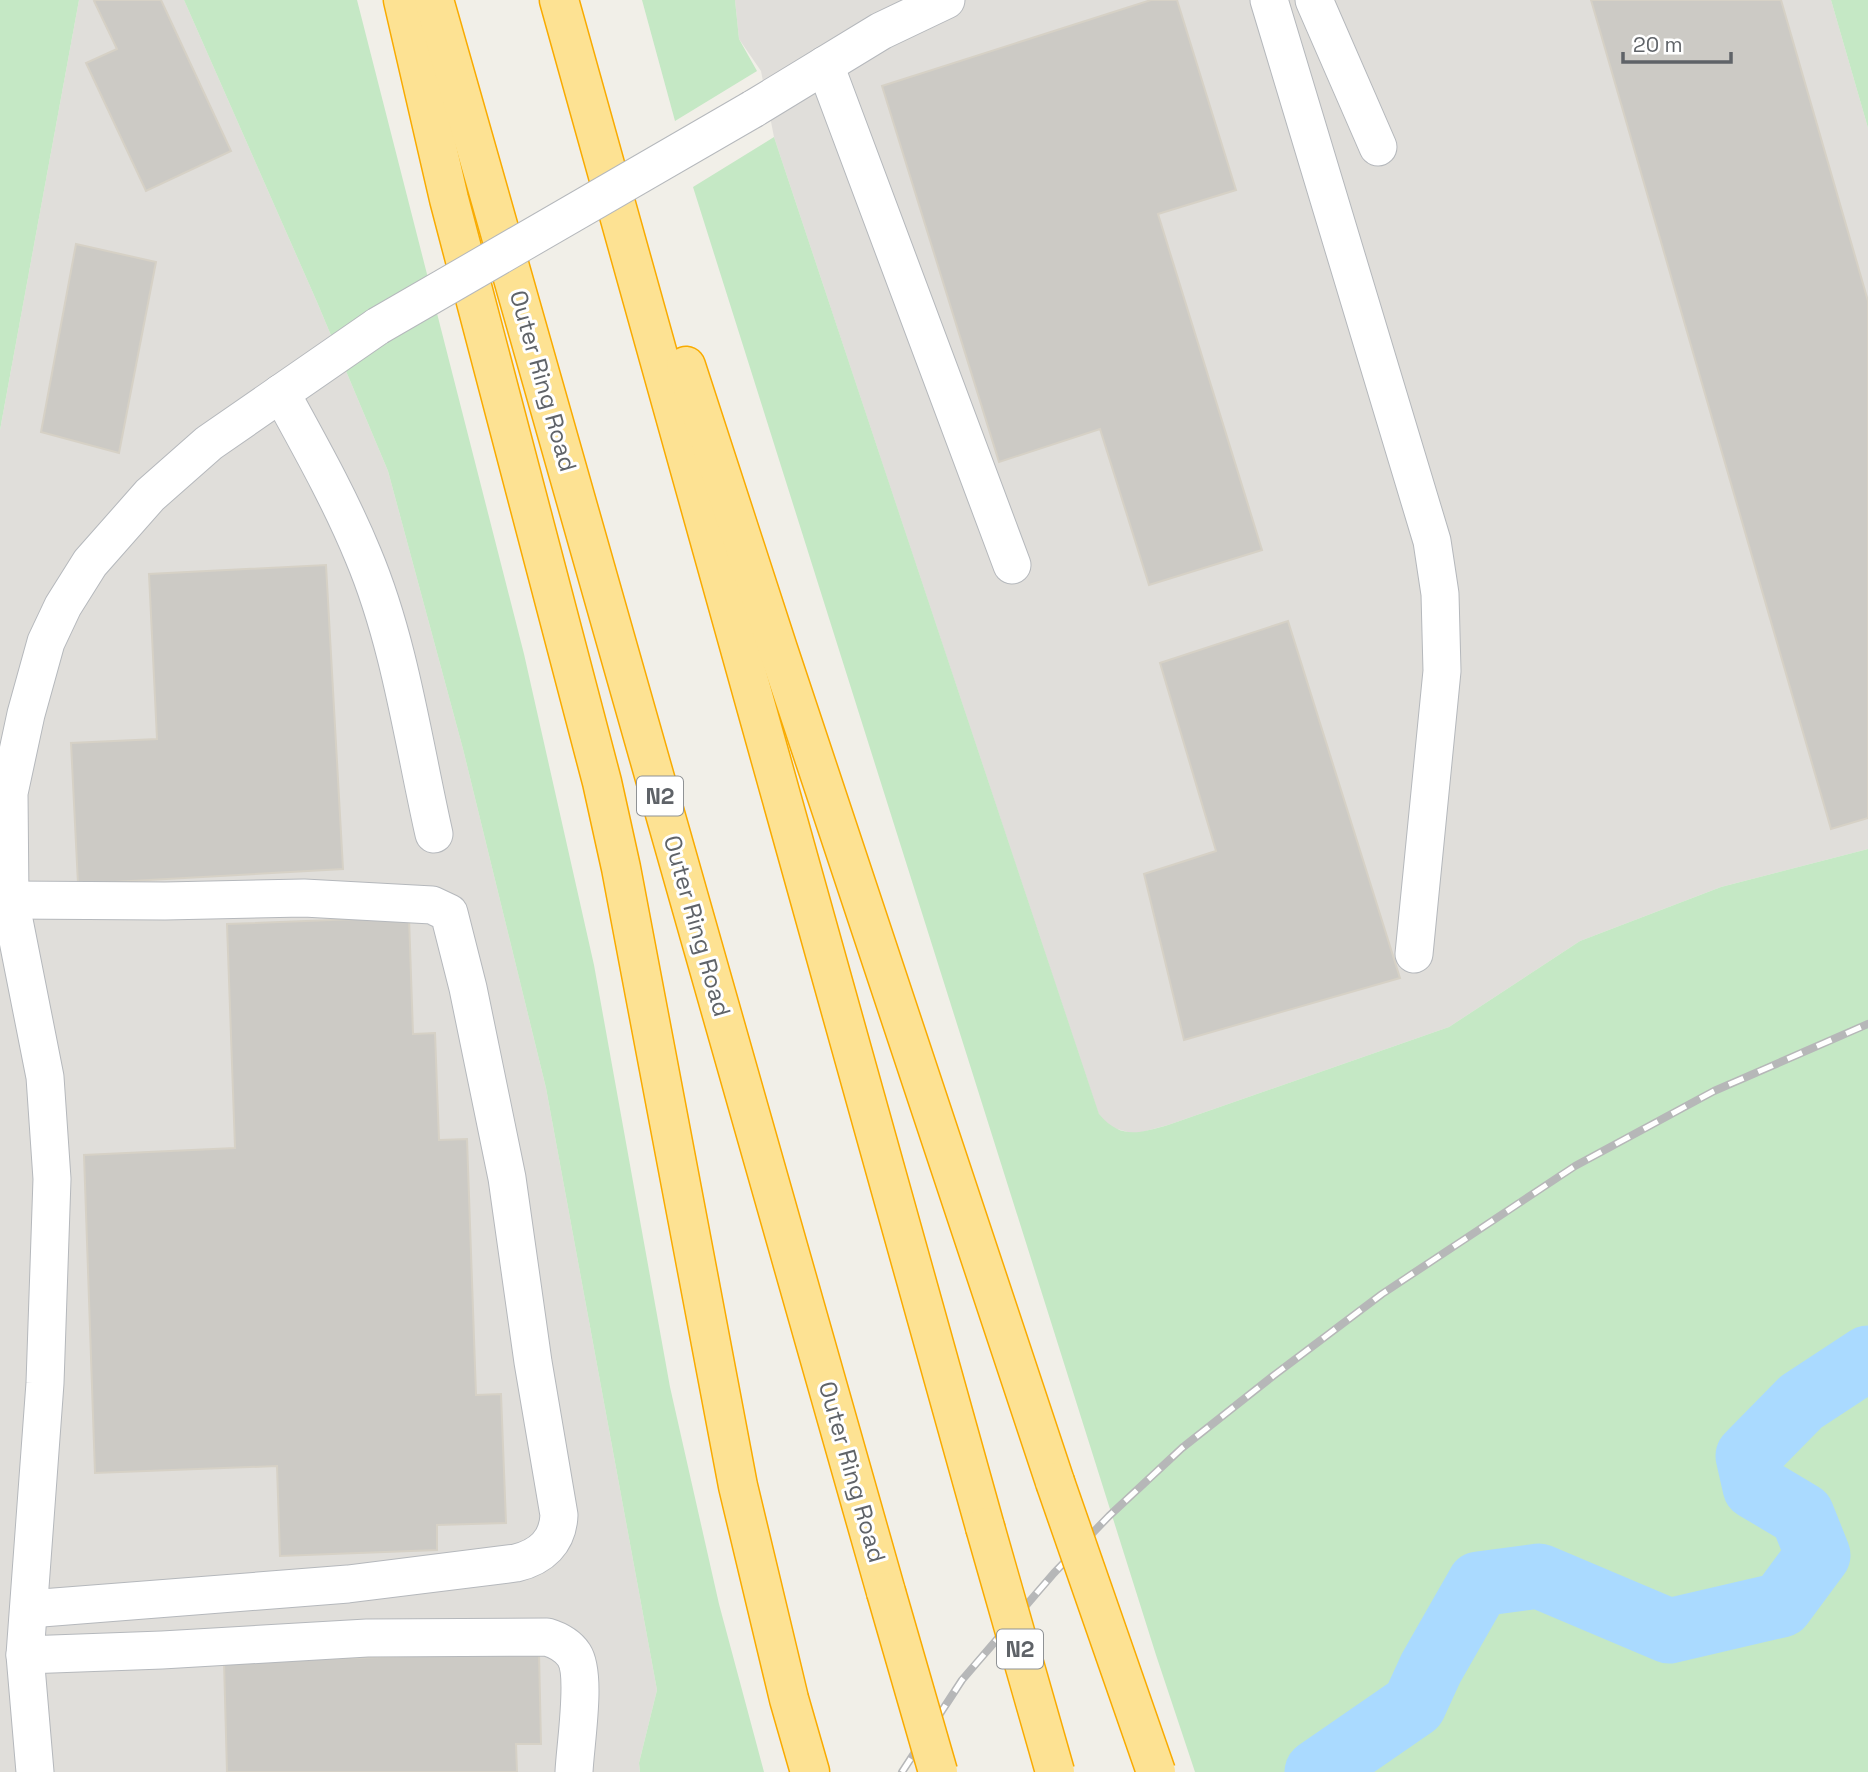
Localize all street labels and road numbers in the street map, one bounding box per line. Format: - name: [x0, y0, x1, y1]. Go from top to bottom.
- street label: Outer Ring Road: [503, 287, 584, 475]
- road number: N2: [637, 776, 683, 816]
- street label: Outer Ring Road: [657, 832, 738, 1020]
- street label: Outer Ring Road: [812, 1378, 893, 1566]
- road number: N2: [997, 1630, 1043, 1668]

